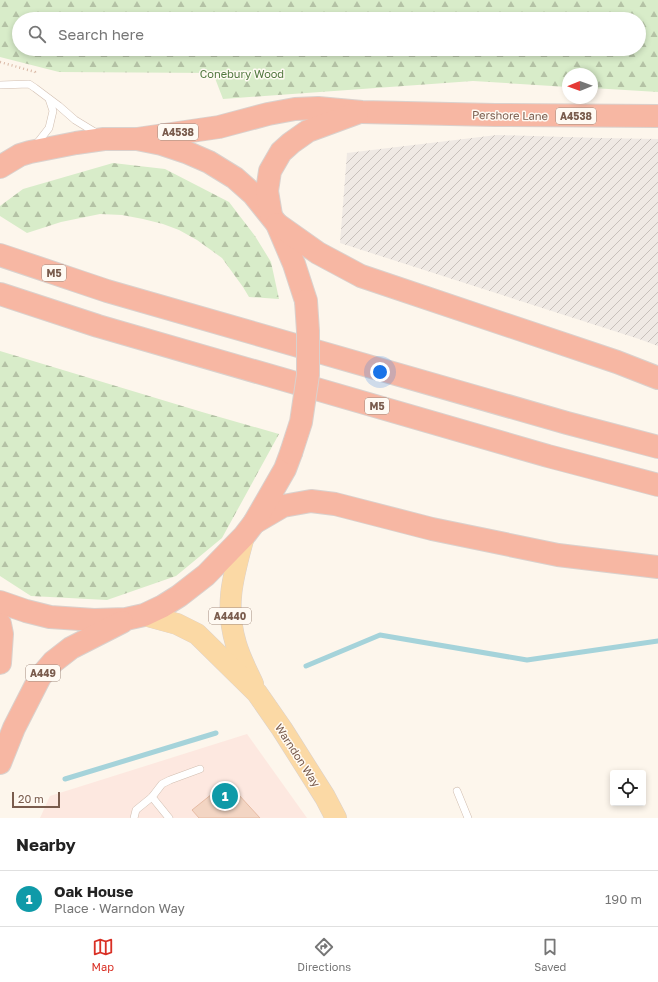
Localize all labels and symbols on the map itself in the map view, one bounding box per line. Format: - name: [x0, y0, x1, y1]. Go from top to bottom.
- park label: Conebury Wood: [200, 67, 284, 80]
- north arrow: [562, 68, 598, 104]
- street label: Pershore Lane: [472, 108, 548, 122]
- road number: A4538: [556, 108, 596, 124]
- road number: A4538: [158, 124, 198, 140]
- road number: M5: [42, 265, 66, 281]
- your location: [370, 362, 390, 382]
- road number: M5: [365, 398, 389, 414]
- road number: A4440: [209, 608, 251, 624]
- road number: A449: [26, 665, 60, 681]
- street label: Warndon Way: [273, 721, 323, 789]
- pin: 1: [212, 781, 238, 811]
- scale bar: [12, 790, 60, 809]

